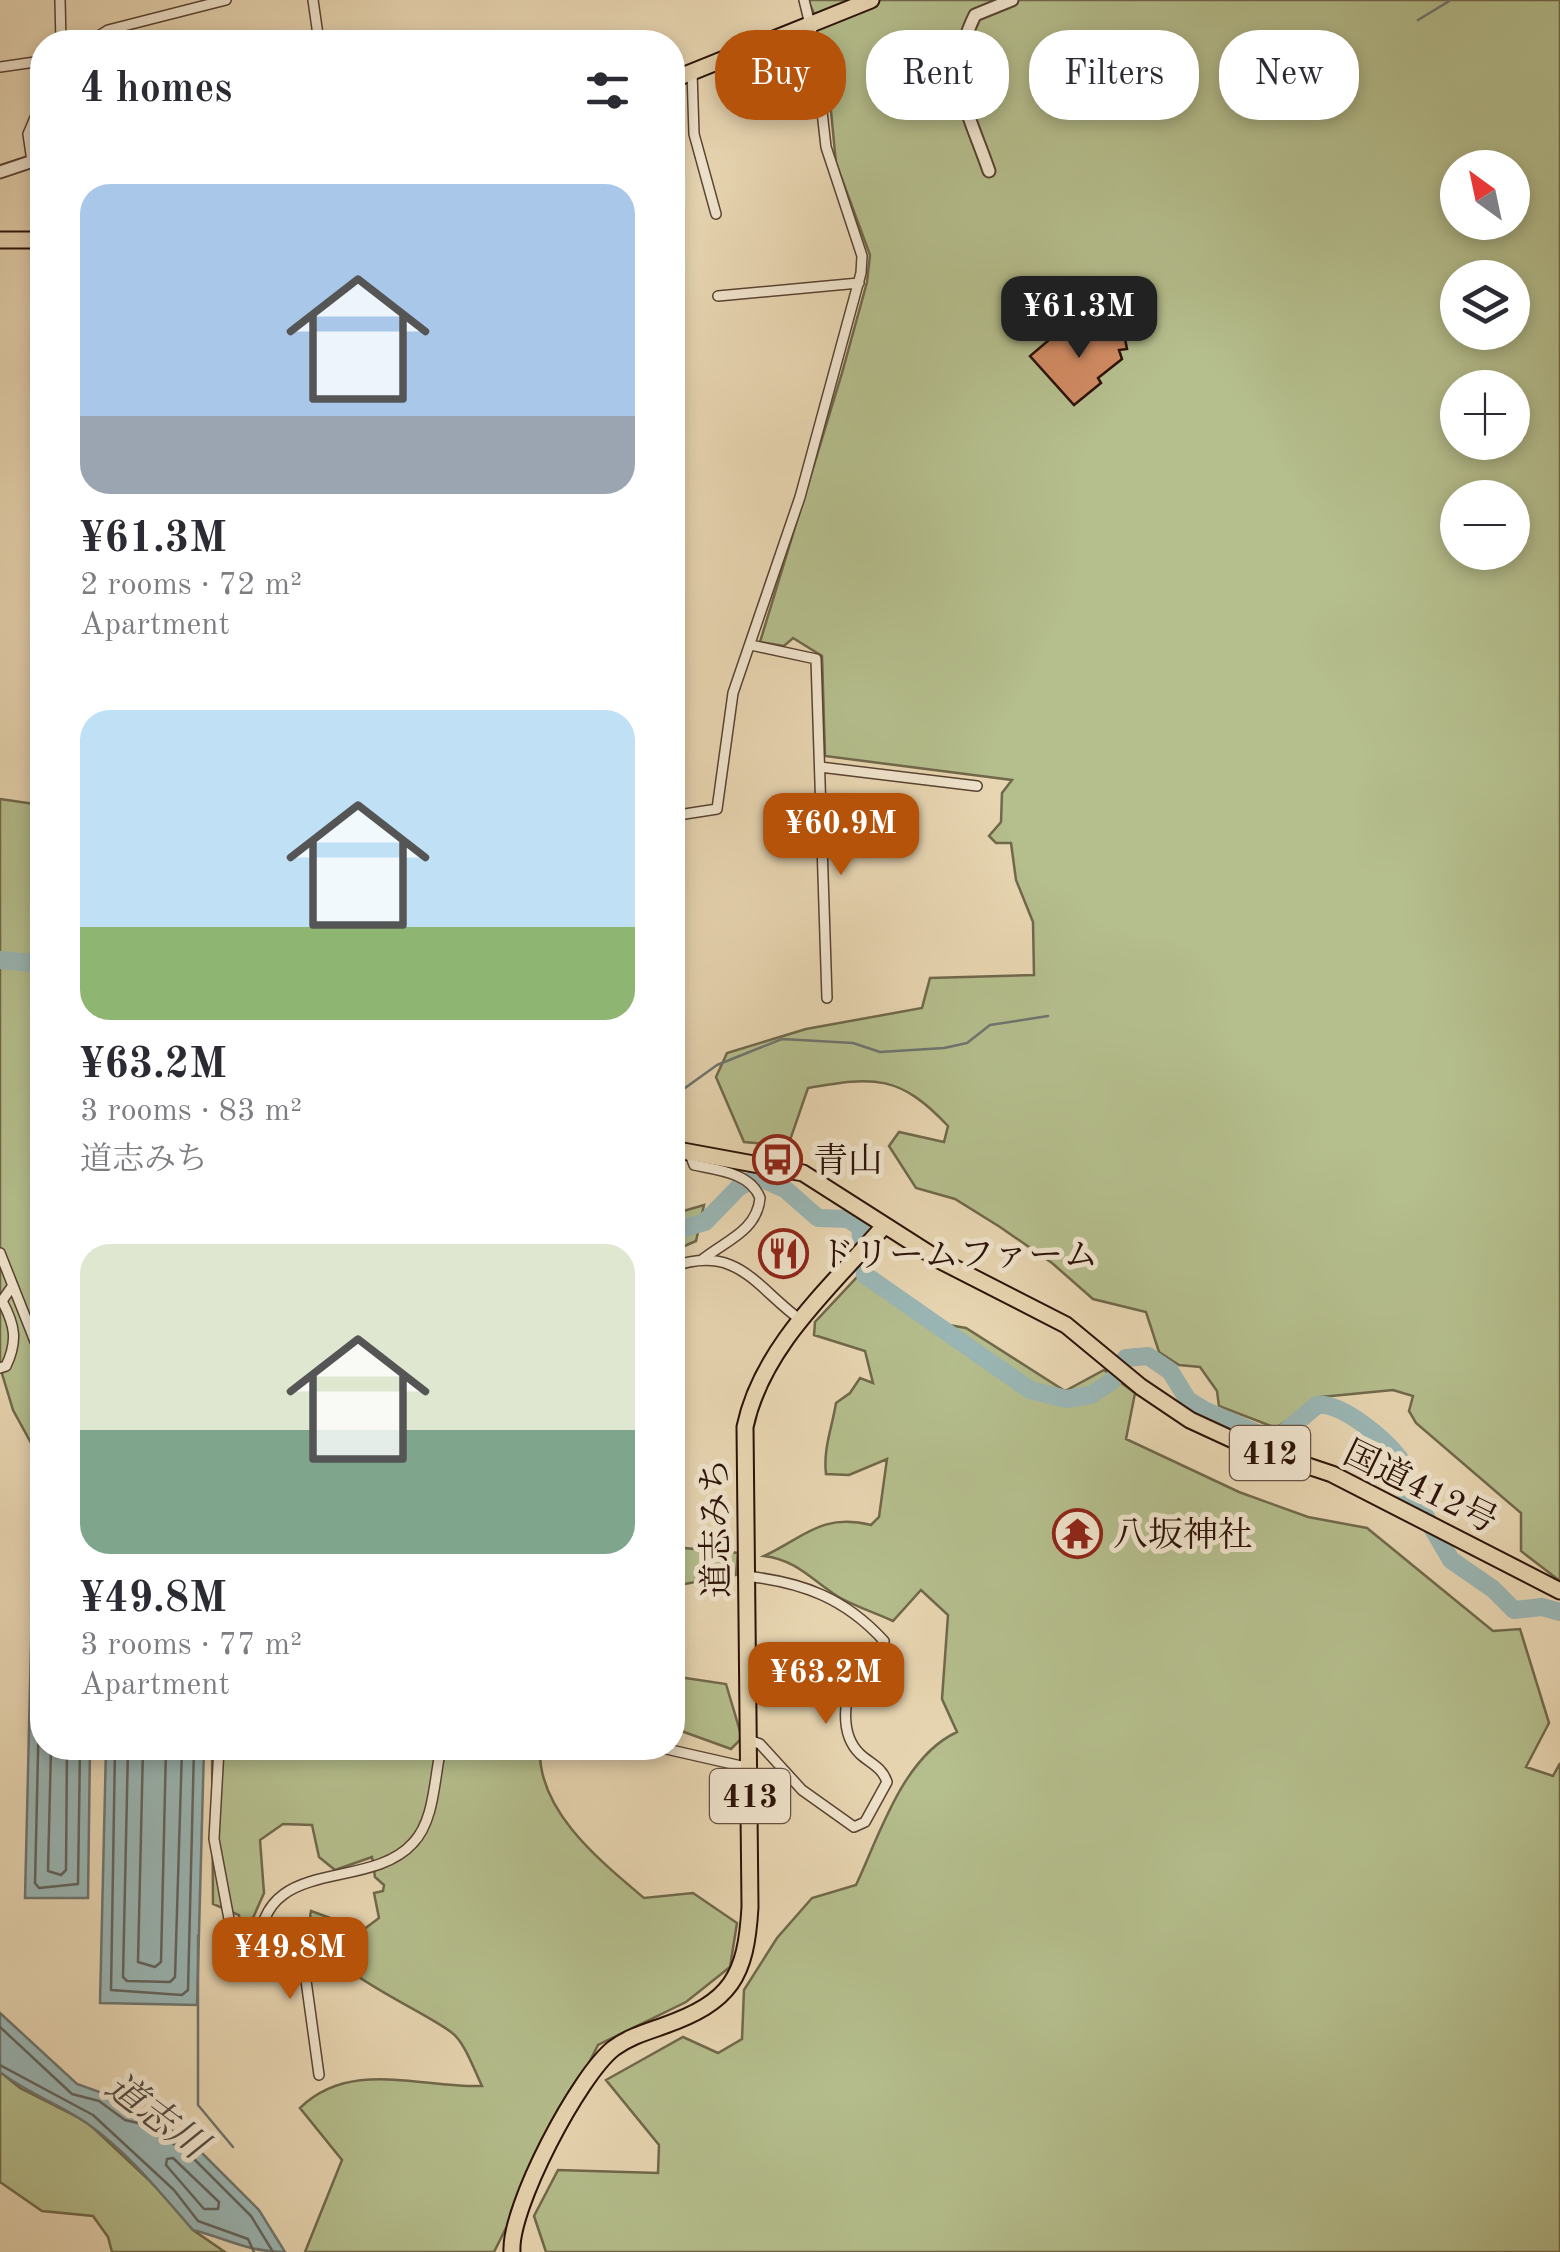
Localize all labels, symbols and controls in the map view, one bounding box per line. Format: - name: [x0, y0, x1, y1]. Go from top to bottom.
- chip: Buy: [715, 30, 846, 120]
- chip: Rent: [866, 30, 1009, 120]
- chip: Filters: [1029, 30, 1199, 120]
- chip: New: [1219, 30, 1359, 120]
- icon: filters: [580, 63, 635, 118]
- text: 4 homes: [80, 69, 232, 111]
- north arrow: [1440, 150, 1530, 240]
- map controls: [1440, 150, 1530, 570]
- icon: home: [268, 249, 448, 429]
- button: layers: [1440, 260, 1530, 350]
- pin: ¥61.3M: [998, 276, 1160, 361]
- text: ¥61.3M: [1023, 292, 1135, 324]
- button: +: [1440, 370, 1530, 460]
- button: −: [1440, 480, 1530, 570]
- text: ¥61.3M: [80, 519, 227, 561]
- text: 2 rooms · 72 m²: [80, 570, 302, 602]
- text: Apartment: [80, 610, 230, 642]
- icon: home: [268, 775, 448, 955]
- pin: ¥60.9M: [760, 793, 922, 878]
- text: ¥60.9M: [785, 809, 897, 841]
- text: ¥63.2M: [80, 1045, 227, 1087]
- text: 3 rooms · 83 m²: [80, 1096, 302, 1128]
- bus stop icon: 青山: [752, 1134, 804, 1186]
- place label: 青山: [813, 1142, 883, 1180]
- text: 道志みち: [80, 1145, 208, 1177]
- restaurant icon: ドリームファーム: [758, 1228, 810, 1280]
- place label: ドリームファーム: [819, 1239, 1098, 1274]
- icon: home: [268, 1309, 448, 1489]
- road number: 412: [1230, 1426, 1310, 1480]
- street label: 国道412号: [1338, 1433, 1503, 1540]
- street label: 道志みち: [696, 1458, 736, 1598]
- temple icon: 八坂神社: [1052, 1508, 1104, 1560]
- place label: 八坂神社: [1113, 1516, 1253, 1554]
- text: ¥49.8M: [80, 1579, 227, 1621]
- text: 3 rooms · 77 m²: [80, 1630, 302, 1662]
- pin: ¥63.2M: [745, 1642, 907, 1727]
- text: ¥63.2M: [770, 1658, 882, 1690]
- text: Apartment: [80, 1670, 230, 1702]
- road number: 413: [710, 1769, 790, 1823]
- pin: ¥49.8M: [209, 1917, 371, 2002]
- text: ¥49.8M: [234, 1933, 346, 1965]
- water label: 道志川: [98, 2066, 217, 2169]

